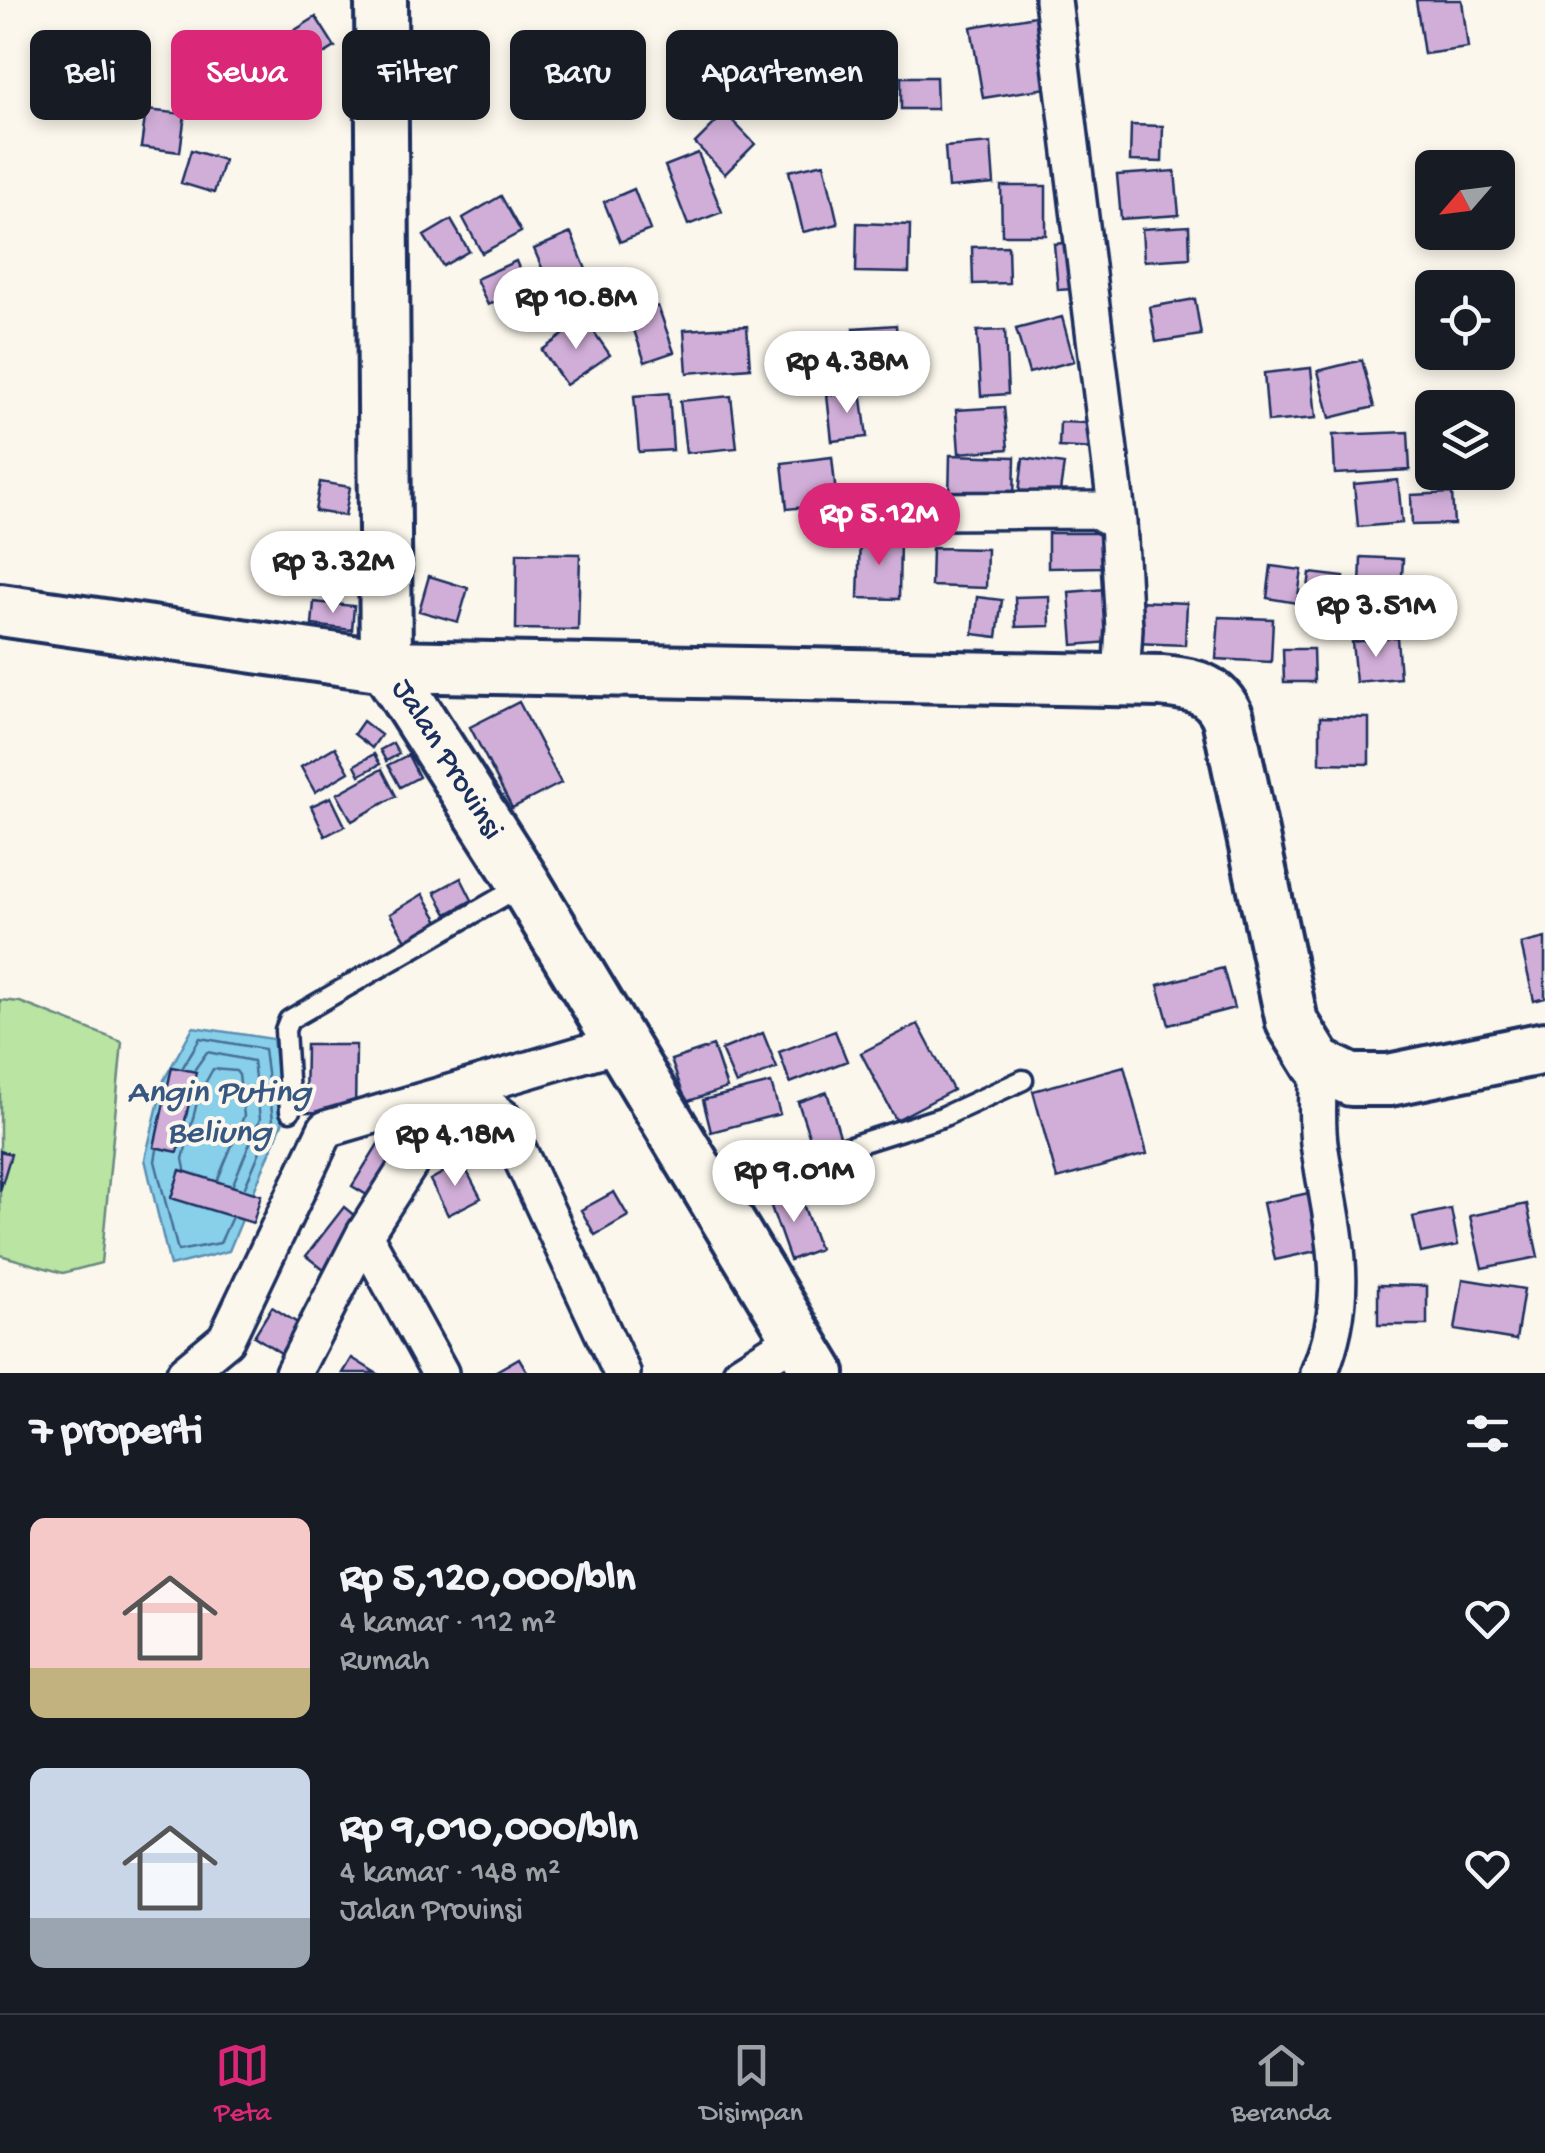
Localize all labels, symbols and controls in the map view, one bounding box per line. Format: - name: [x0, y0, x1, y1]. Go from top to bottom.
- chip: Beli: [30, 30, 151, 120]
- chip: Sewa: [171, 30, 322, 120]
- chip: Filter: [342, 30, 490, 120]
- chip: Baru: [510, 30, 646, 120]
- chip: Apartemen: [666, 30, 898, 120]
- north arrow: [1415, 150, 1515, 250]
- map controls: [1415, 150, 1515, 490]
- pin: Rp 10.8M: [473, 267, 679, 352]
- button: locate: [1415, 270, 1515, 370]
- text: Rp 10.8M: [516, 280, 636, 318]
- pin: Rp 4.38M: [744, 331, 950, 416]
- text: Rp 4.38M: [786, 344, 908, 382]
- button: layers: [1415, 390, 1515, 490]
- pin: Rp 5.12M: [776, 483, 982, 568]
- text: Rp 5.12M: [820, 496, 938, 534]
- pin: Rp 3.32M: [230, 531, 436, 616]
- text: Rp 3.32M: [272, 544, 394, 582]
- pin: Rp 3.51M: [1273, 575, 1479, 660]
- text: Rp 3.51M: [1317, 588, 1435, 626]
- street label: Jalan Provinsi: [381, 672, 511, 848]
- water label: Angin Puting Beliung: [127, 1074, 313, 1155]
- pin: Rp 4.18M: [352, 1104, 558, 1189]
- text: Rp 4.18M: [396, 1117, 514, 1155]
- pin: Rp 9.01M: [691, 1140, 897, 1225]
- text: Rp 9.01M: [734, 1153, 854, 1191]
- icon: filters: [1460, 1406, 1515, 1461]
- text: 7 properti: [30, 1409, 203, 1458]
- text: Rp 5,120,000/bln: [340, 1556, 636, 1605]
- icon: home: [110, 1558, 230, 1678]
- icon: heart: [1460, 1591, 1515, 1646]
- text: 4 kamar · 112 m²: [340, 1605, 556, 1643]
- text: Rumah: [340, 1643, 429, 1681]
- text: Rp 9,010,000/bln: [340, 1806, 638, 1855]
- icon: home: [110, 1808, 230, 1928]
- icon: heart: [1460, 1841, 1515, 1896]
- text: 4 kamar · 148 m²: [340, 1855, 560, 1893]
- text: Jalan Provinsi: [340, 1893, 523, 1931]
- tab: Peta: [214, 2038, 271, 2131]
- tab: Disimpan: [700, 2038, 803, 2131]
- tab: Beranda: [1231, 2038, 1331, 2131]

